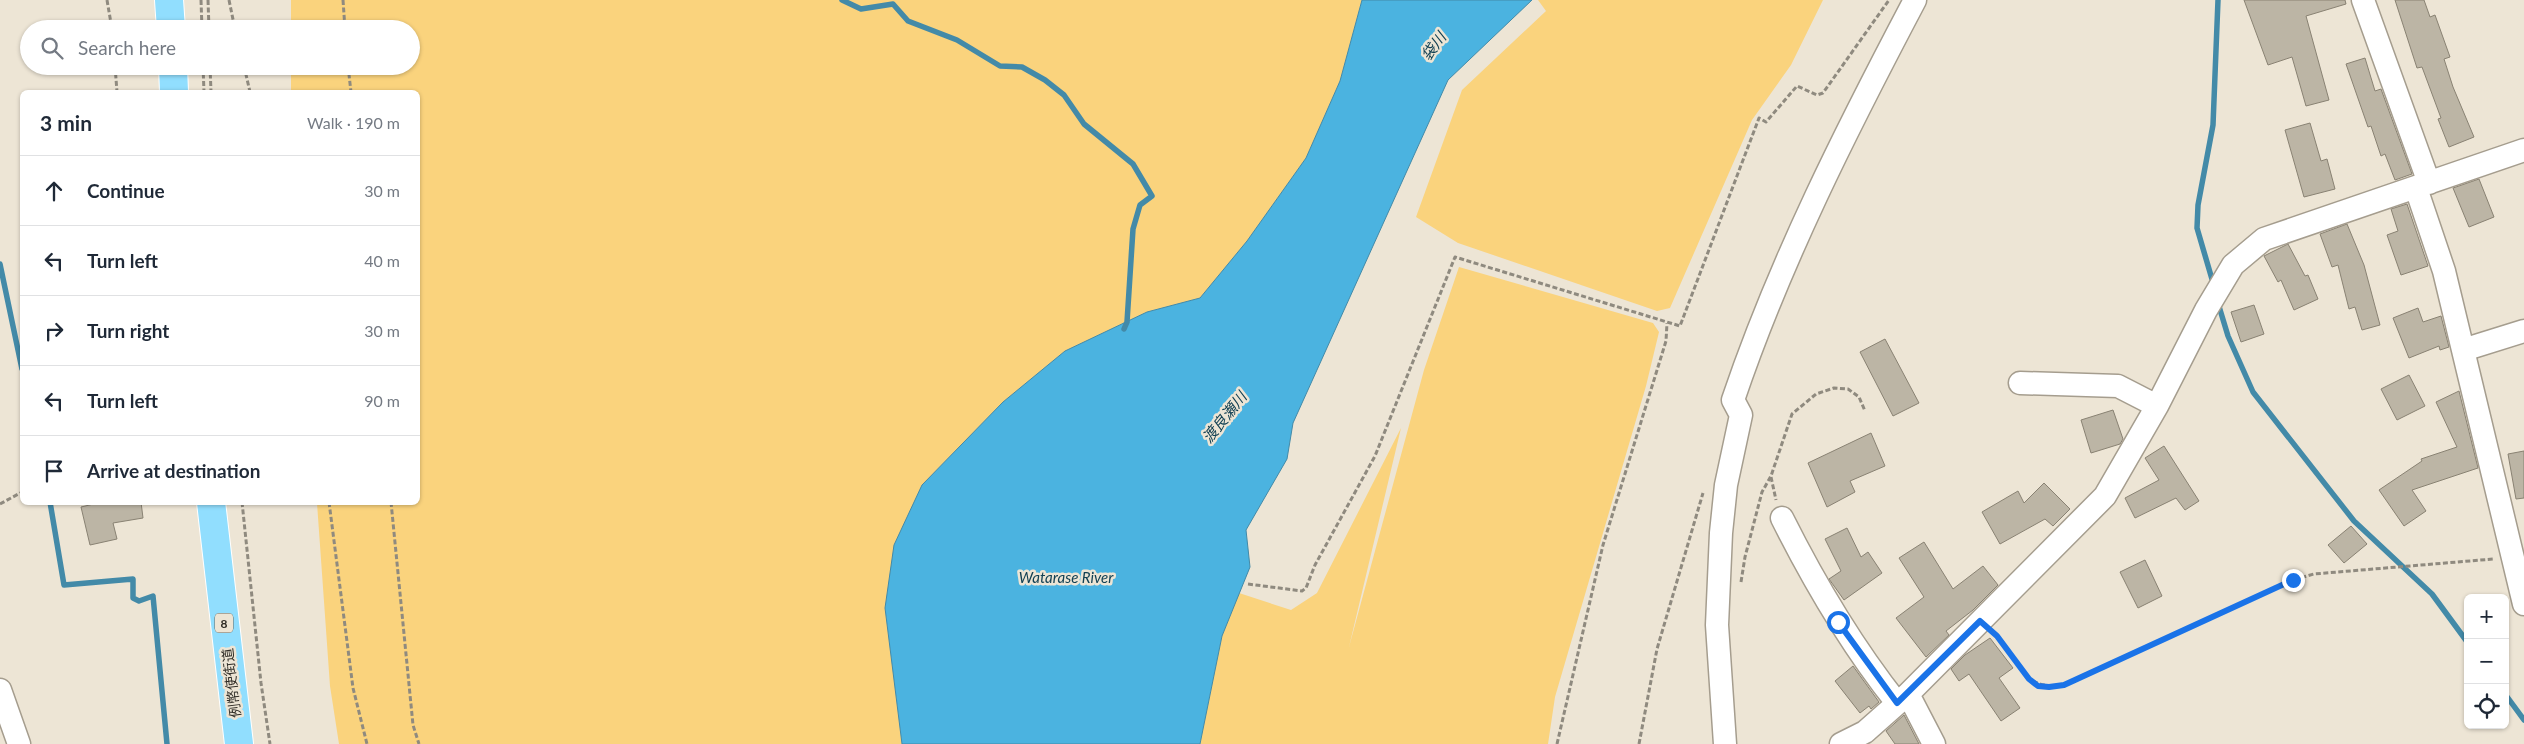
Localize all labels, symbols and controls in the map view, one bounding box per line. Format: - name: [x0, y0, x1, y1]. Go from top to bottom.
- search box: [20, 20, 420, 75]
- water label: 袋川: [1417, 27, 1450, 63]
- icon: search: [38, 34, 66, 62]
- text: Search here: [78, 36, 176, 59]
- text: 3 min: [40, 110, 92, 135]
- text: Walk · 190 m: [307, 113, 400, 132]
- icon: ahead: [40, 177, 68, 205]
- text: Continue: [87, 179, 165, 202]
- text: 30 m: [364, 181, 400, 200]
- icon: left: [40, 247, 68, 275]
- text: Turn left: [87, 249, 158, 272]
- text: 40 m: [364, 251, 400, 270]
- icon: right: [40, 317, 68, 345]
- text: Turn right: [87, 319, 169, 342]
- text: 30 m: [364, 321, 400, 340]
- water label: 渡良瀬川: [1198, 386, 1251, 446]
- icon: left: [40, 387, 68, 415]
- text: Turn left: [87, 389, 158, 412]
- text: 90 m: [364, 391, 400, 410]
- icon: arrive: [40, 457, 68, 485]
- text: Arrive at destination: [87, 459, 260, 482]
- water label: Watarase River: [1019, 568, 1114, 586]
- route end: [2282, 569, 2305, 592]
- map controls: [2464, 594, 2509, 729]
- button: +: [2464, 594, 2509, 639]
- route start: [1827, 611, 1850, 634]
- road number: 8: [215, 614, 233, 632]
- button: −: [2464, 639, 2509, 684]
- street label: 例幣使街道: [218, 647, 244, 719]
- button: locate: [2464, 684, 2509, 729]

